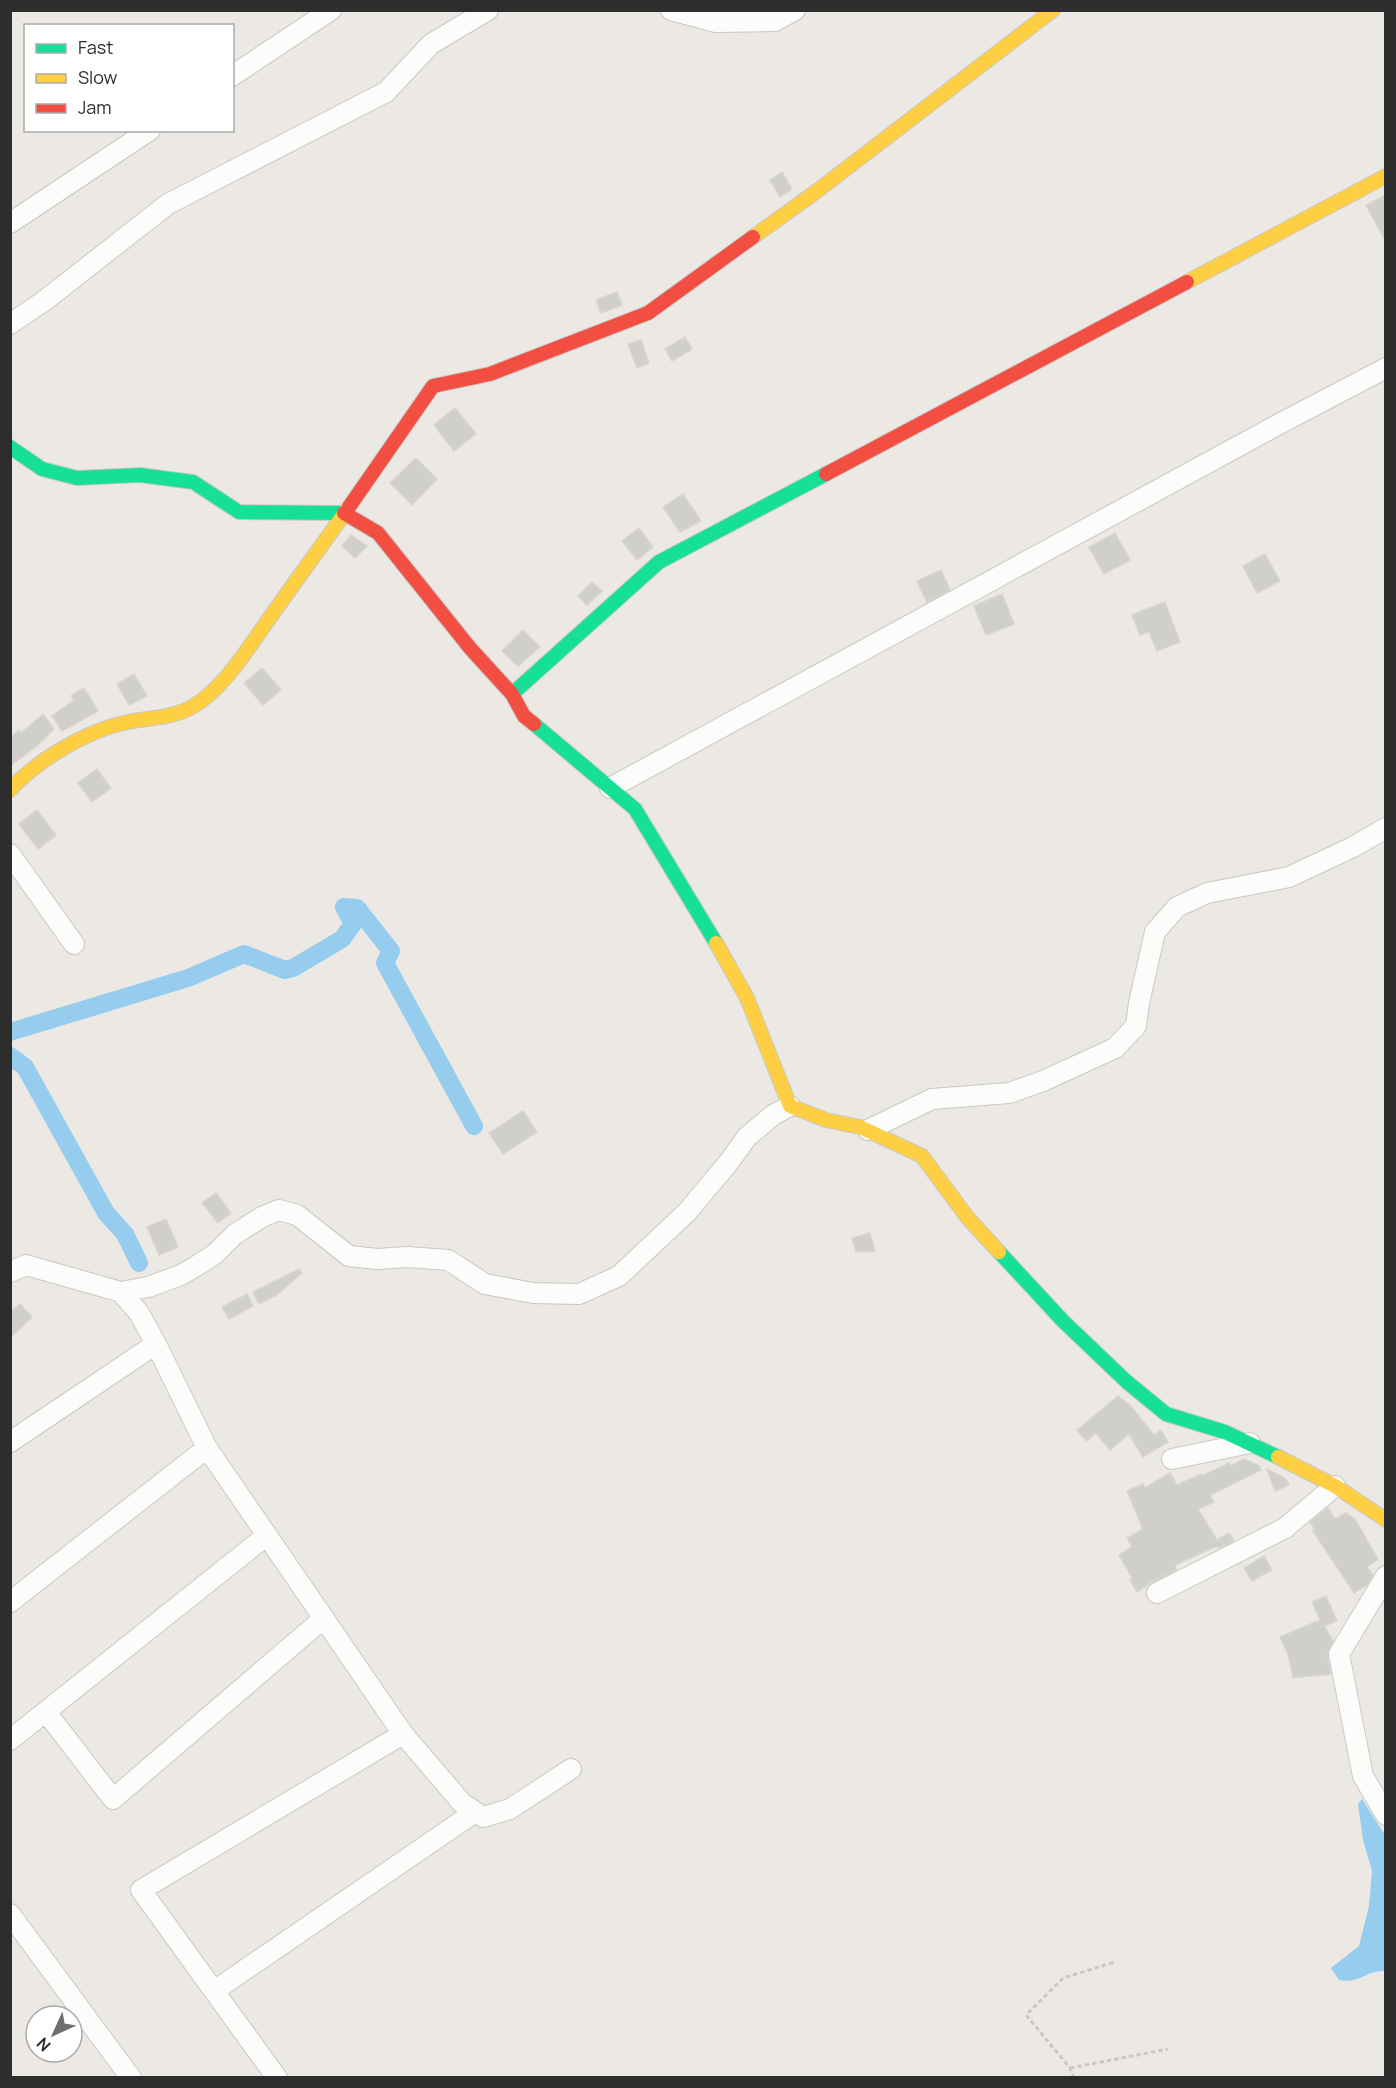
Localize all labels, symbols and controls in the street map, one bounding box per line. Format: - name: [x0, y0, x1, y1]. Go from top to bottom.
- legend: [24, 24, 234, 132]
- text: Fast: [78, 35, 113, 59]
- text: Slow: [78, 65, 118, 89]
- text: Jam: [78, 95, 112, 119]
- north arrow: [24, 2004, 84, 2064]
- text: N: [32, 2033, 55, 2056]

